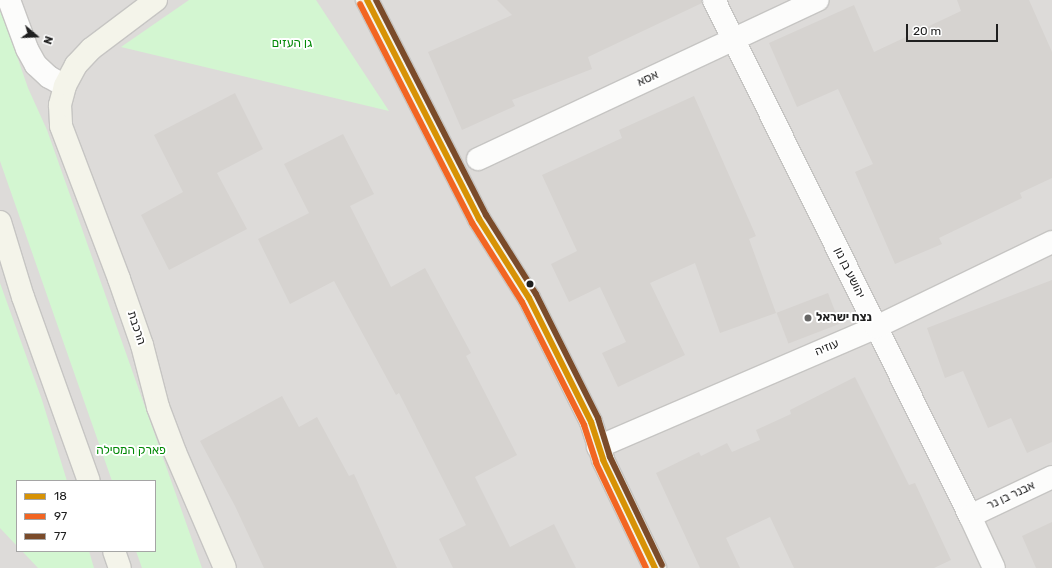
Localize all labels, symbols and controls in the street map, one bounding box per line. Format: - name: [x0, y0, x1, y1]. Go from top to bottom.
- north arrow: [16, 16, 56, 56]
- scale bar: [908, 16, 1000, 42]
- text: 20 m: [913, 24, 941, 38]
- text: N: [40, 34, 55, 46]
- park label: גן העזים: [272, 37, 312, 51]
- street label: אסא: [635, 68, 661, 90]
- street label: יהושע בן נון: [831, 245, 867, 301]
- unlabelled marker: [525, 279, 535, 289]
- street label: הרכבת: [124, 309, 148, 347]
- place label: נצח ישראל: [816, 311, 872, 325]
- marker: נצח ישראל: [803, 313, 813, 323]
- street label: עוזיה: [813, 337, 841, 359]
- park label: פארק המסילה: [96, 444, 166, 458]
- street label: אבנר בן נר: [985, 479, 1037, 513]
- legend: [16, 480, 156, 552]
- text: 18: [54, 489, 67, 503]
- text: 97: [54, 509, 67, 523]
- text: 77: [54, 529, 66, 543]

